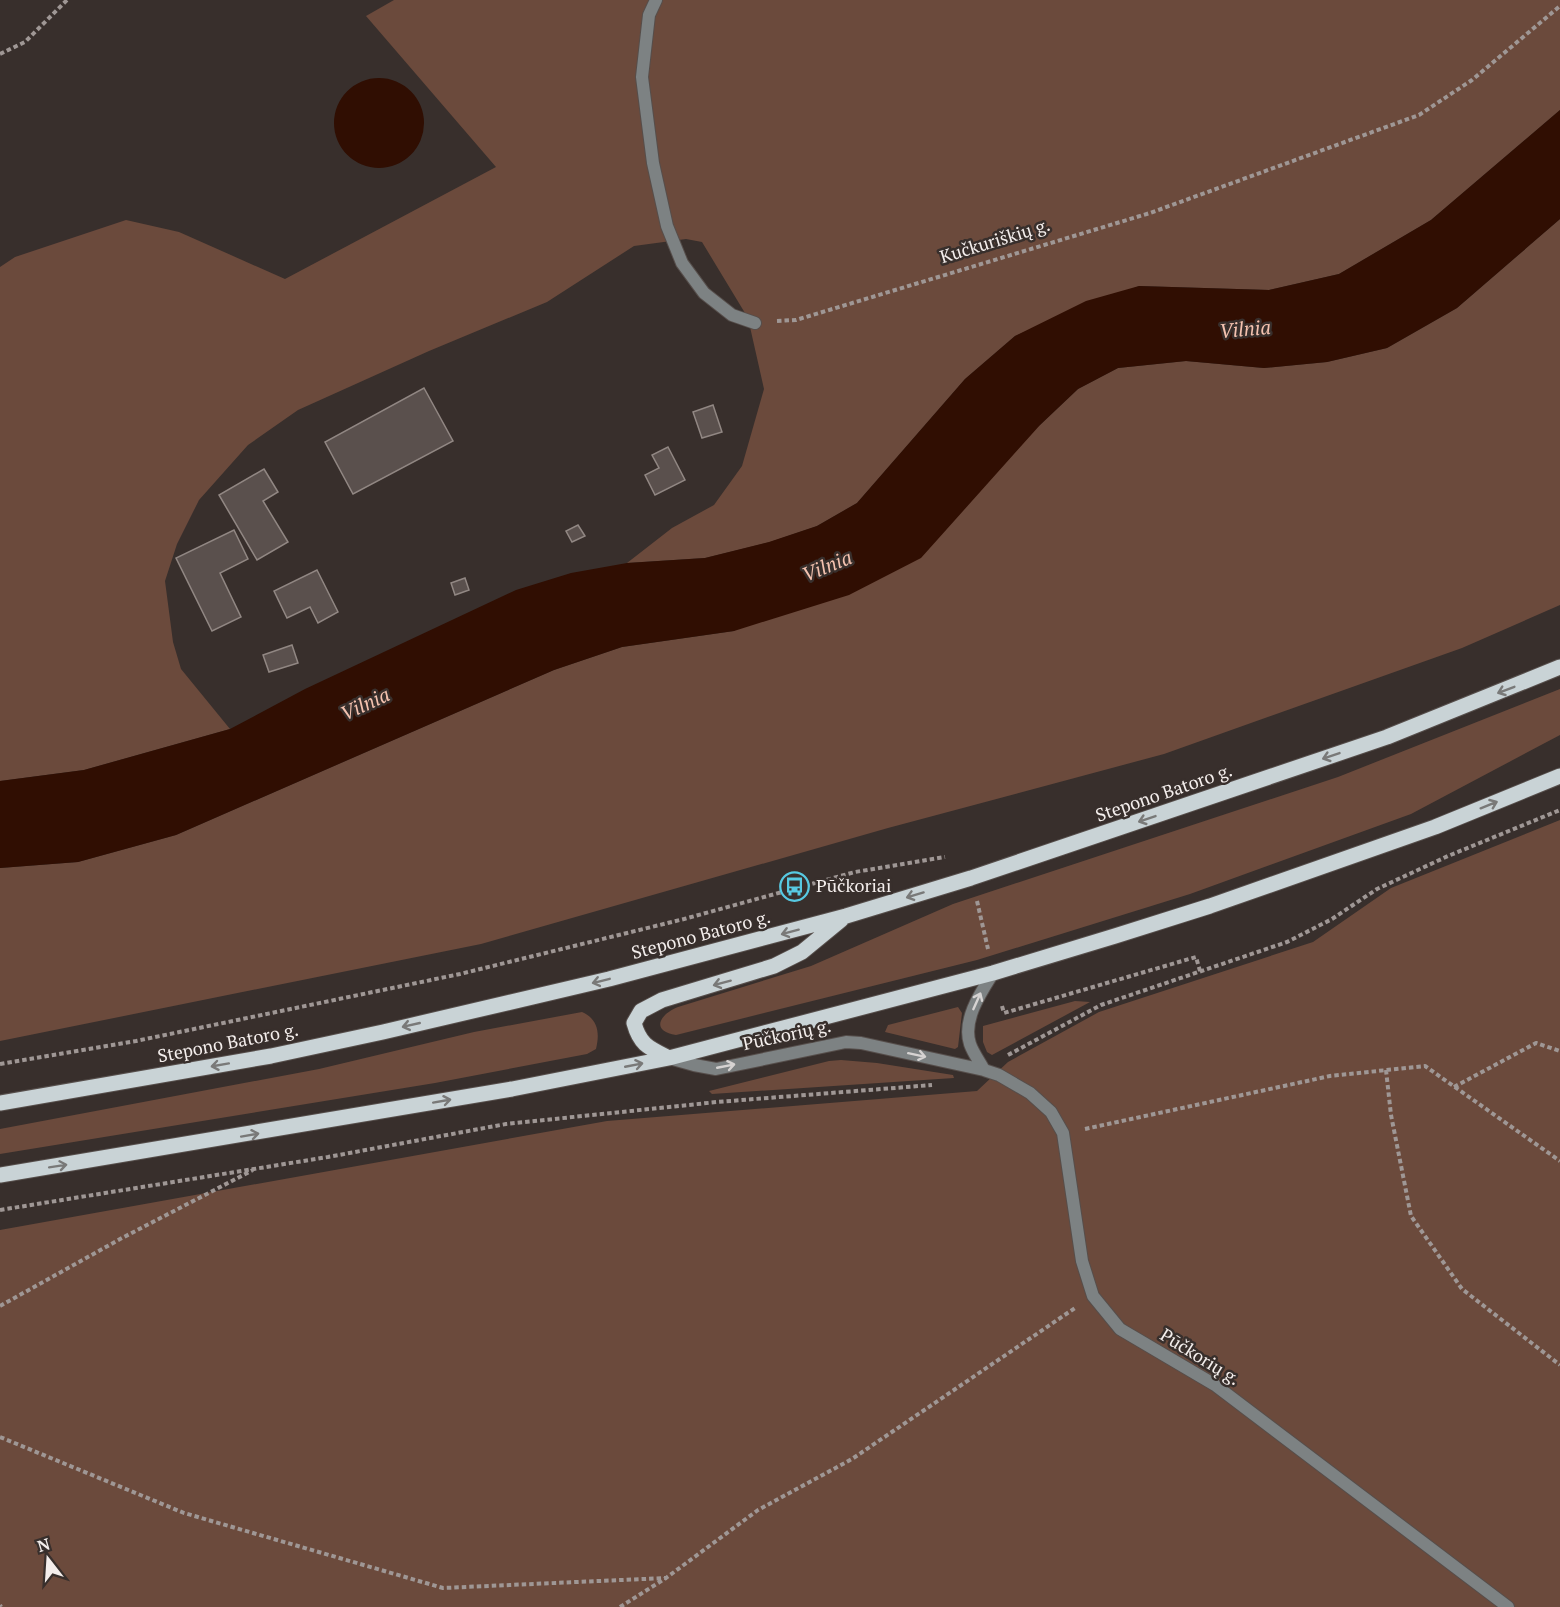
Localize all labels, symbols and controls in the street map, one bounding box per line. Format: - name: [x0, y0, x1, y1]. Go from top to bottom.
- street label: Kučkuriškių g.: [937, 212, 1053, 268]
- water label: Vilnia: [1218, 313, 1272, 344]
- water label: Vilnia: [798, 543, 856, 588]
- water label: Vilnia: [336, 680, 394, 727]
- one-way arrow: [1497, 685, 1516, 696]
- one-way arrow: [1323, 751, 1341, 762]
- street label: Stepono Batoro g.: [1092, 757, 1235, 827]
- one-way arrow: [1480, 799, 1498, 810]
- one-way arrow: [1138, 814, 1157, 825]
- bus stop icon: Pūčkoriai: [779, 870, 811, 902]
- place label: Pūčkoriai: [816, 873, 891, 897]
- one-way arrow: [906, 890, 925, 901]
- street label: Stepono Batoro g.: [629, 904, 773, 964]
- one-way arrow: [781, 927, 800, 938]
- one-way arrow: [592, 975, 611, 987]
- one-way arrow: [713, 978, 732, 989]
- one-way arrow: [972, 992, 983, 1010]
- street label: Pūčkorių g.: [740, 1013, 833, 1055]
- street label: Stepono Batoro g.: [155, 1017, 300, 1067]
- one-way arrow: [402, 1020, 421, 1032]
- one-way arrow: [906, 1050, 926, 1061]
- one-way arrow: [624, 1059, 643, 1070]
- one-way arrow: [211, 1060, 231, 1071]
- one-way arrow: [715, 1061, 735, 1072]
- one-way arrow: [432, 1096, 452, 1107]
- one-way arrow: [240, 1129, 260, 1140]
- one-way arrow: [47, 1160, 67, 1171]
- street label: Pūčkorių g.: [1156, 1322, 1245, 1390]
- north arrow: [18, 1529, 78, 1589]
- text: N: [35, 1532, 53, 1557]

